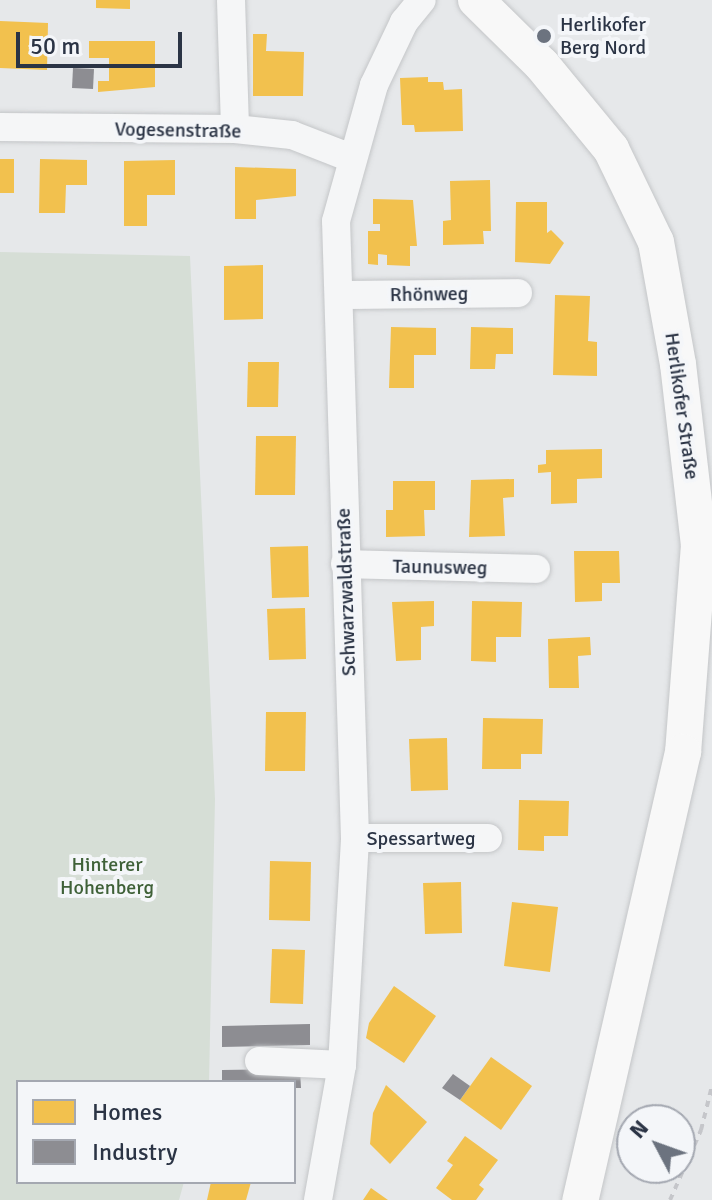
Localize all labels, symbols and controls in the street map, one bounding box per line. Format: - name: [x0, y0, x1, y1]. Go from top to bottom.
- place label: Herlikofer Berg Nord: [560, 12, 646, 59]
- scale bar: [20, 16, 186, 66]
- marker: Herlikofer Berg Nord: [535, 27, 553, 45]
- text: 50 m: [30, 31, 80, 61]
- street label: Vogesenstraße: [114, 117, 242, 143]
- street label: Rhönweg: [389, 281, 469, 307]
- street label: Herlikofer Straße: [660, 331, 704, 481]
- street label: Schwarzwaldstraße: [331, 507, 361, 677]
- street label: Taunusweg: [392, 554, 488, 580]
- street label: Spessartweg: [366, 826, 476, 850]
- park label: Hinterer Hohenberg: [60, 852, 154, 899]
- legend: [16, 1080, 296, 1184]
- text: Homes: [92, 1097, 162, 1127]
- north arrow: [616, 1104, 696, 1184]
- text: N: [624, 1115, 654, 1144]
- text: Industry: [92, 1137, 178, 1167]

